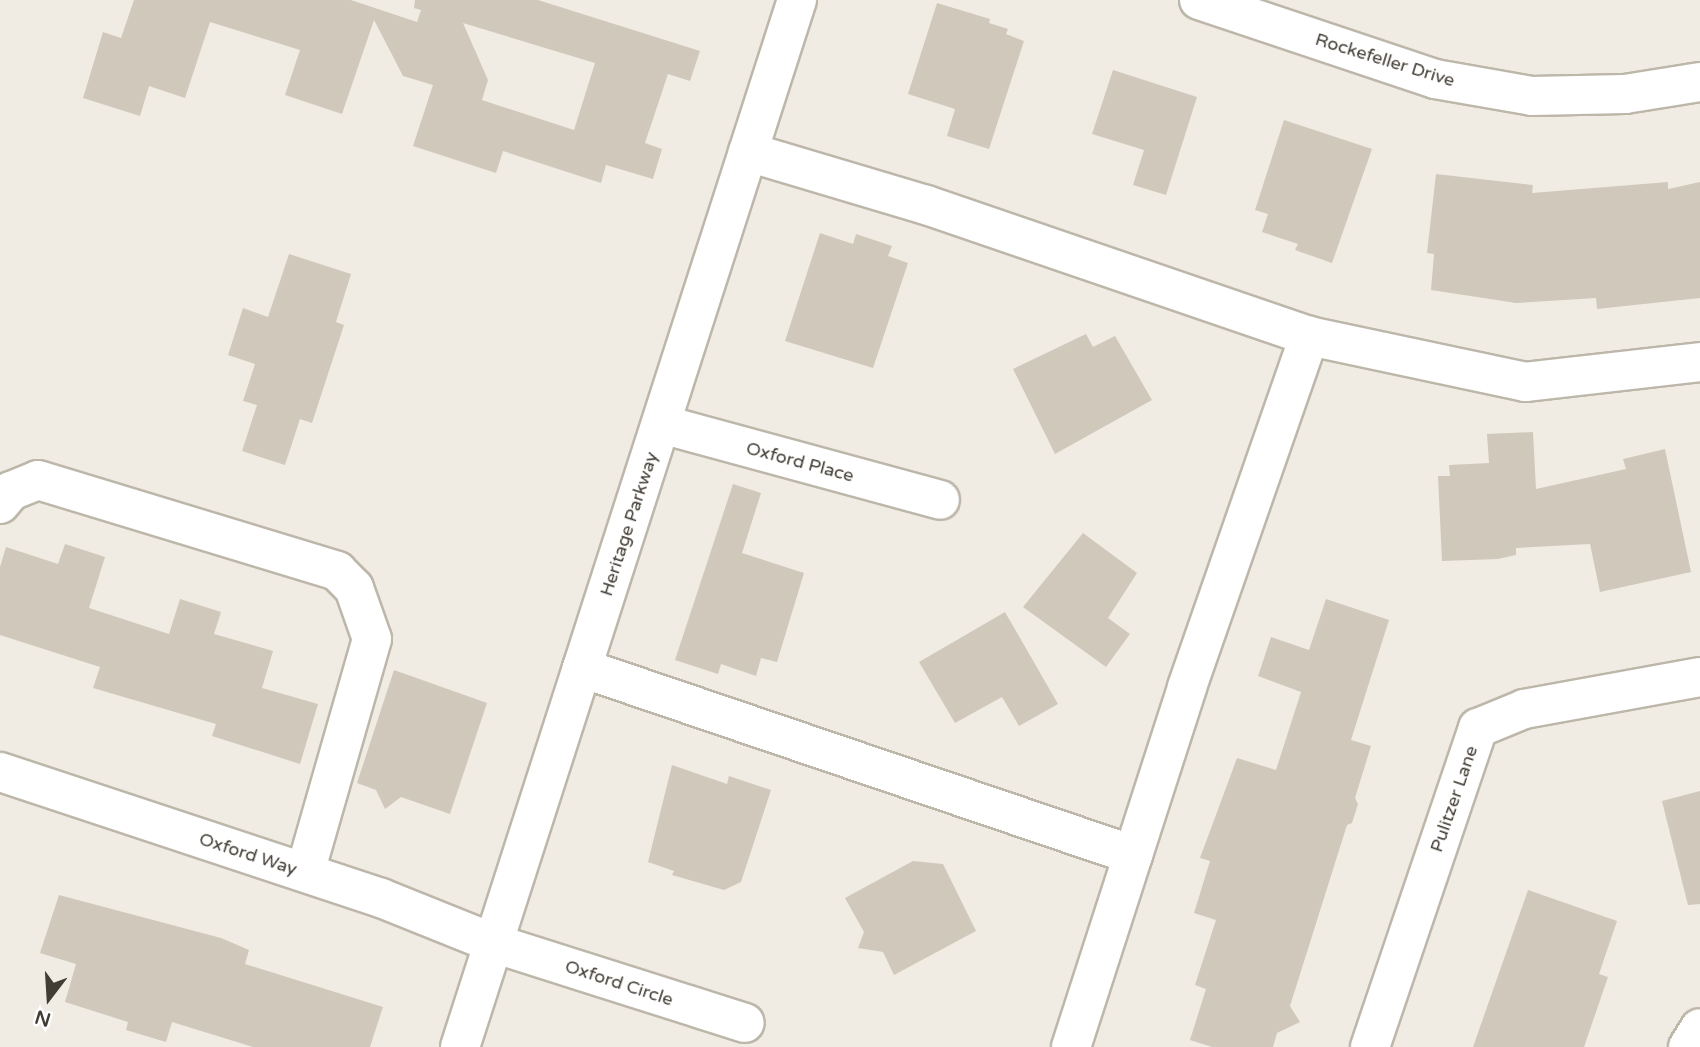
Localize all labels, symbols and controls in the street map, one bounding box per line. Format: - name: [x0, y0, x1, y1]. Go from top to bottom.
- street label: Rockefeller Drive: [1313, 29, 1457, 91]
- street label: Oxford Place: [744, 437, 856, 487]
- street label: Heritage Parkway: [596, 449, 662, 599]
- street label: Pulitzer Lane: [1426, 743, 1482, 855]
- street label: Oxford Way: [196, 828, 300, 880]
- street label: Oxford Circle: [562, 955, 676, 1011]
- north arrow: [14, 963, 84, 1033]
- text: N: [32, 1005, 53, 1031]

